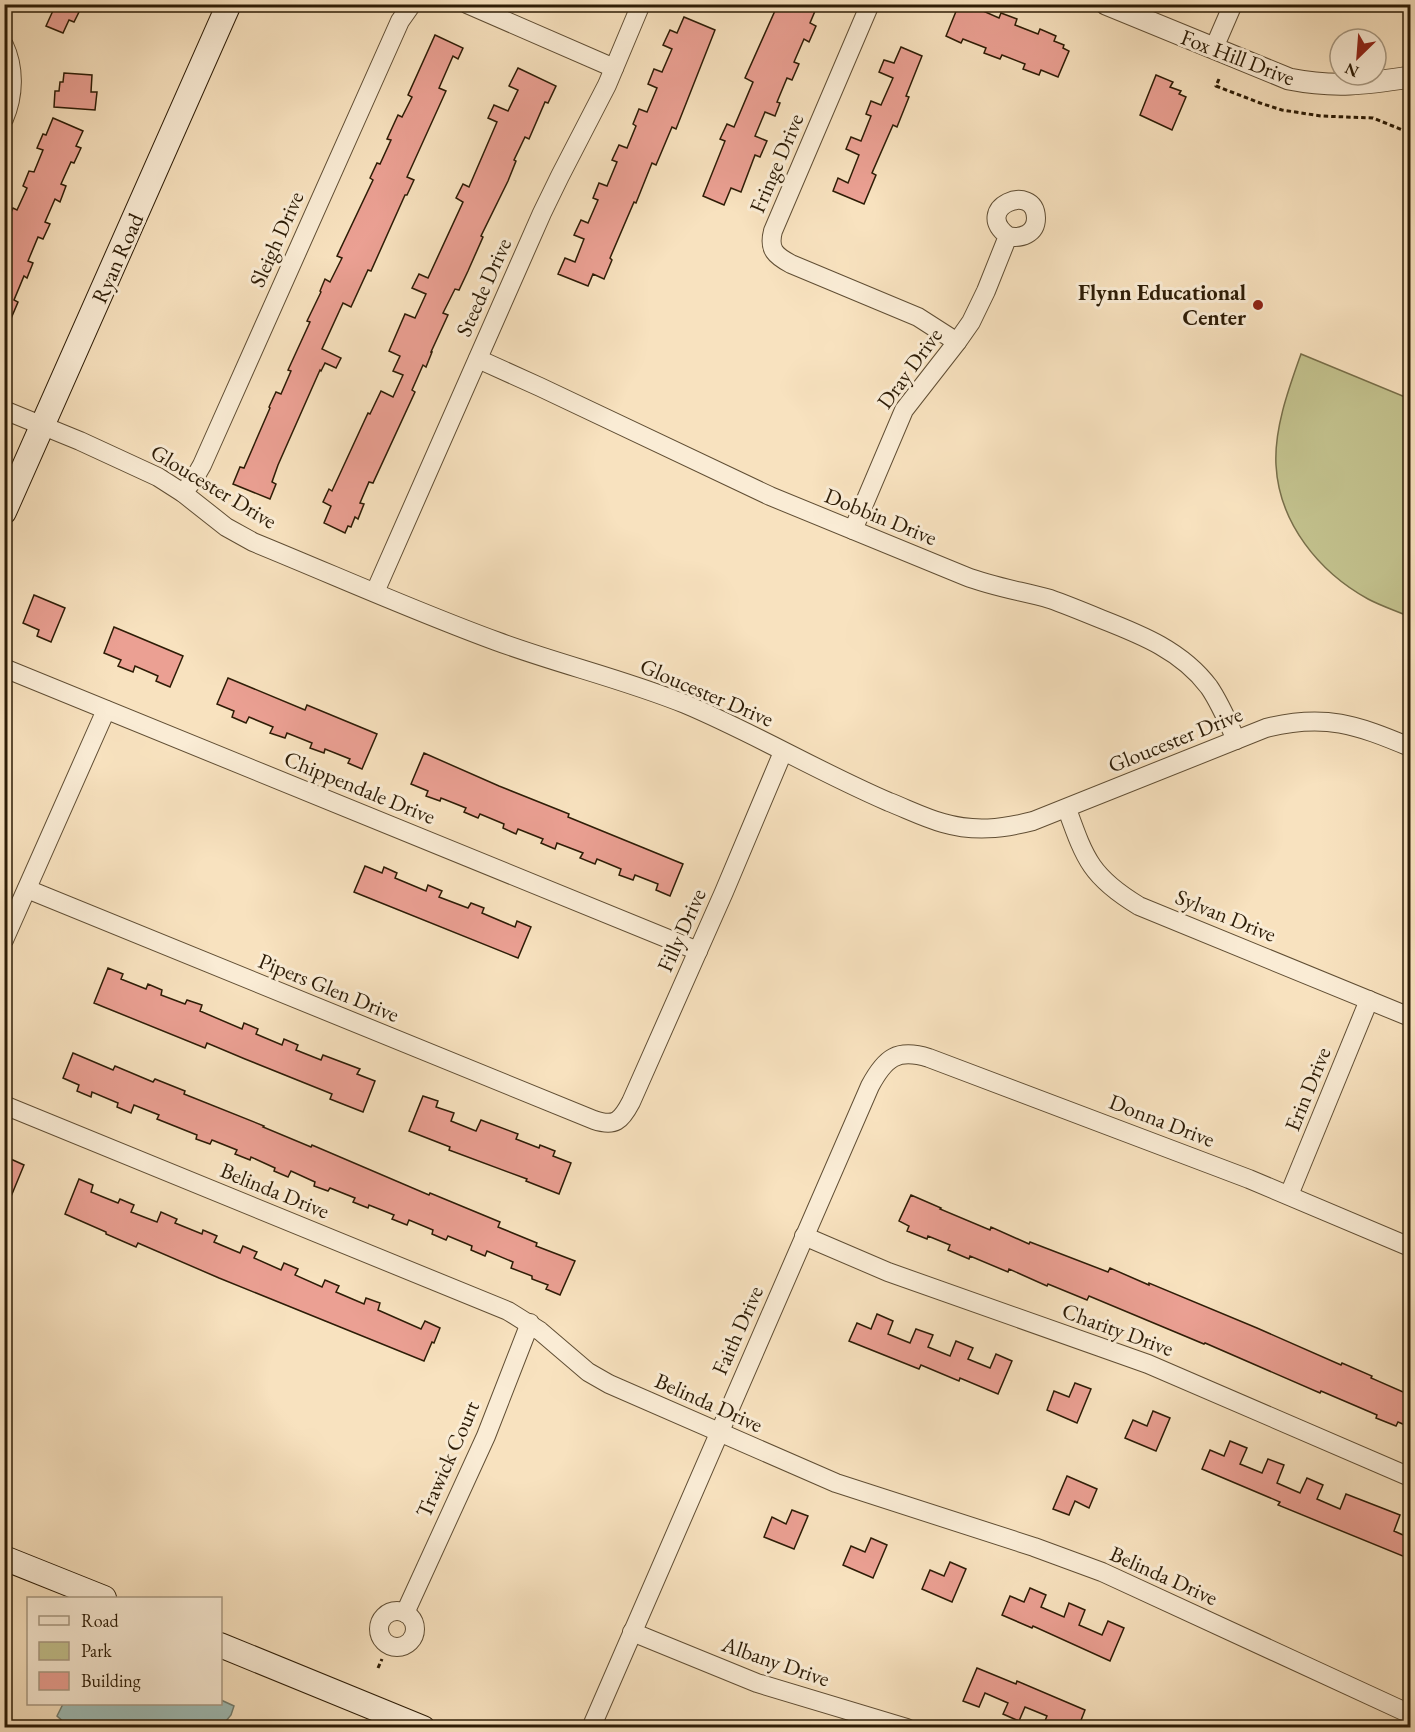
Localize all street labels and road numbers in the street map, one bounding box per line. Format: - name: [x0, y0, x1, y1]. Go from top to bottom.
- street label: Fox Hill Drive: [1177, 22, 1299, 93]
- street label: Fringe Drive: [743, 109, 811, 217]
- street label: Sleigh Drive: [243, 186, 311, 292]
- street label: Ryan Road: [85, 208, 151, 308]
- street label: Steede Drive: [449, 233, 518, 341]
- street label: Dray Drive: [870, 322, 949, 415]
- street label: Gloucester Drive: [145, 437, 283, 536]
- street label: Dobbin Drive: [820, 481, 942, 552]
- street label: Gloucester Drive: [636, 651, 778, 734]
- street label: Gloucester Drive: [1104, 699, 1247, 780]
- street label: Chippendale Drive: [280, 744, 440, 831]
- street label: Sylvan Drive: [1171, 882, 1281, 949]
- street label: Filly Drive: [650, 884, 713, 976]
- street label: Pipers Glen Drive: [254, 946, 404, 1029]
- street label: Erin Drive: [1278, 1042, 1338, 1135]
- street label: Donna Drive: [1105, 1087, 1219, 1154]
- street label: Belinda Drive: [216, 1155, 334, 1226]
- street label: Faith Drive: [705, 1281, 770, 1379]
- street label: Charity Drive: [1058, 1296, 1178, 1363]
- street label: Belinda Drive: [650, 1366, 768, 1439]
- street label: Trawick Court: [409, 1396, 486, 1522]
- street label: Belinda Drive: [1105, 1539, 1223, 1612]
- street label: Albany Drive: [717, 1629, 834, 1694]

